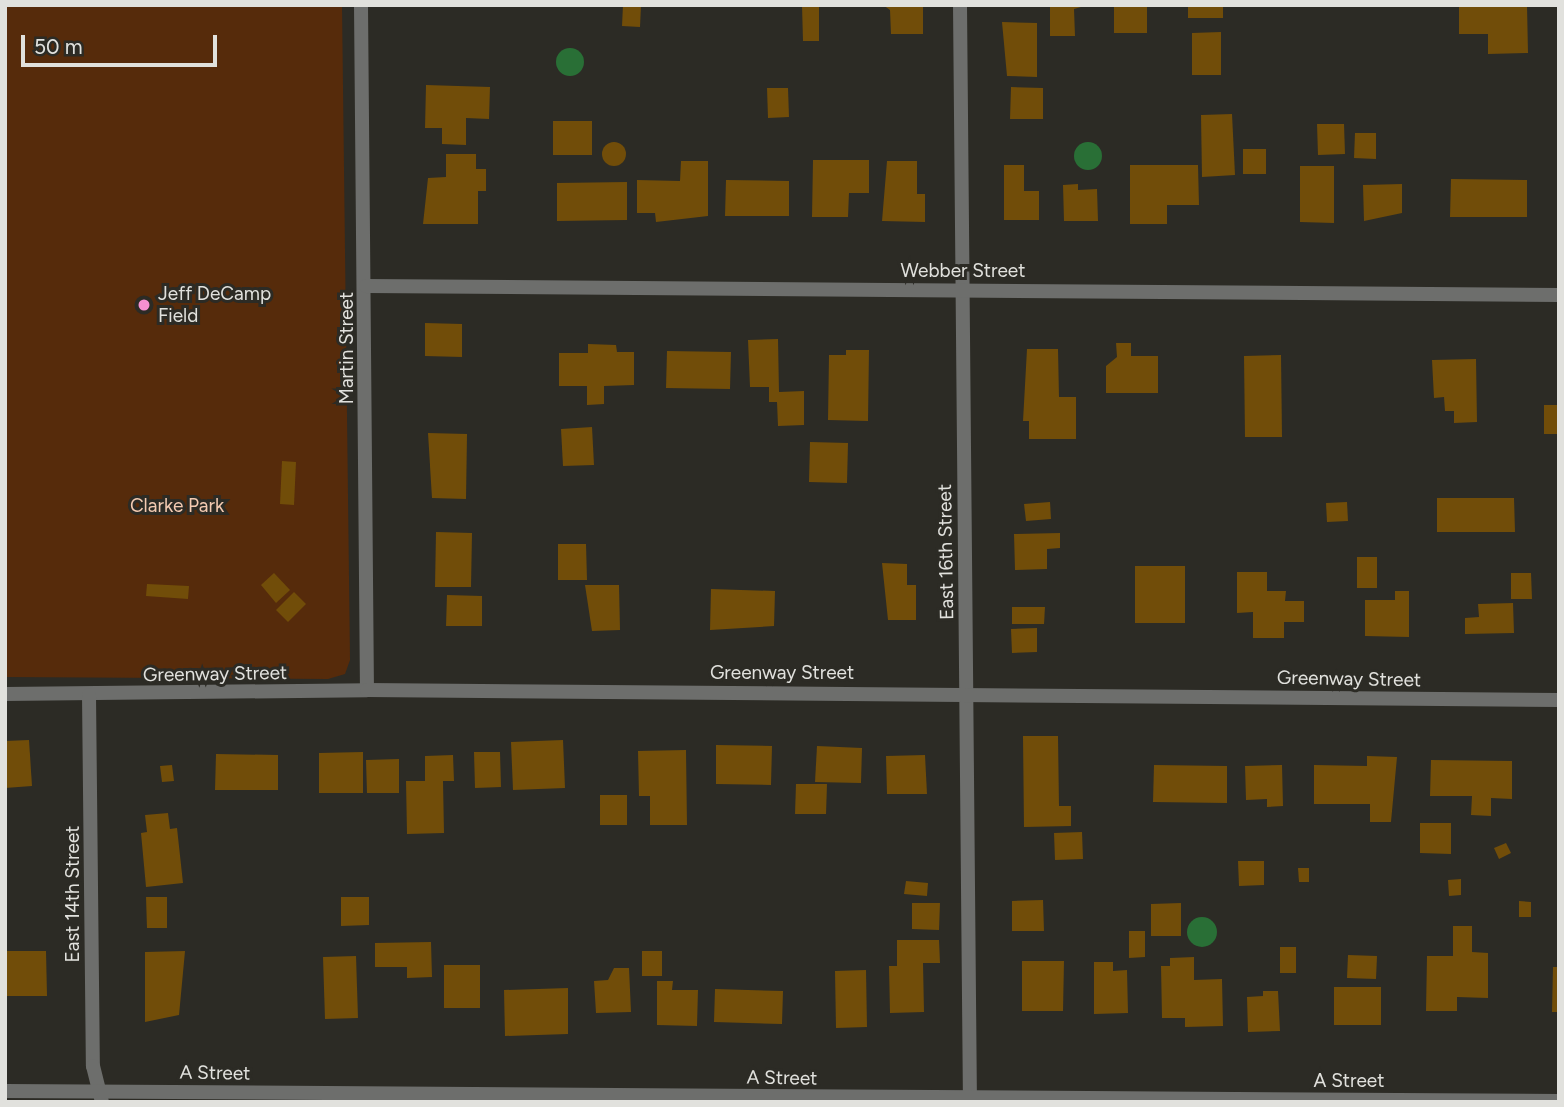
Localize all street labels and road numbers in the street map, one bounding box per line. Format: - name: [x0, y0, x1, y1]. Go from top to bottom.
- street label: Webber Street: [901, 260, 1025, 282]
- street label: Martin Street: [336, 292, 358, 404]
- street label: East 16th Street: [933, 484, 959, 620]
- street label: Greenway Street: [143, 661, 287, 687]
- street label: Greenway Street: [710, 662, 854, 684]
- street label: Greenway Street: [1277, 666, 1421, 692]
- street label: East 14th Street: [62, 826, 84, 962]
- street label: A Street: [179, 1061, 251, 1085]
- street label: A Street: [746, 1066, 818, 1090]
- street label: A Street: [1314, 1070, 1384, 1092]

